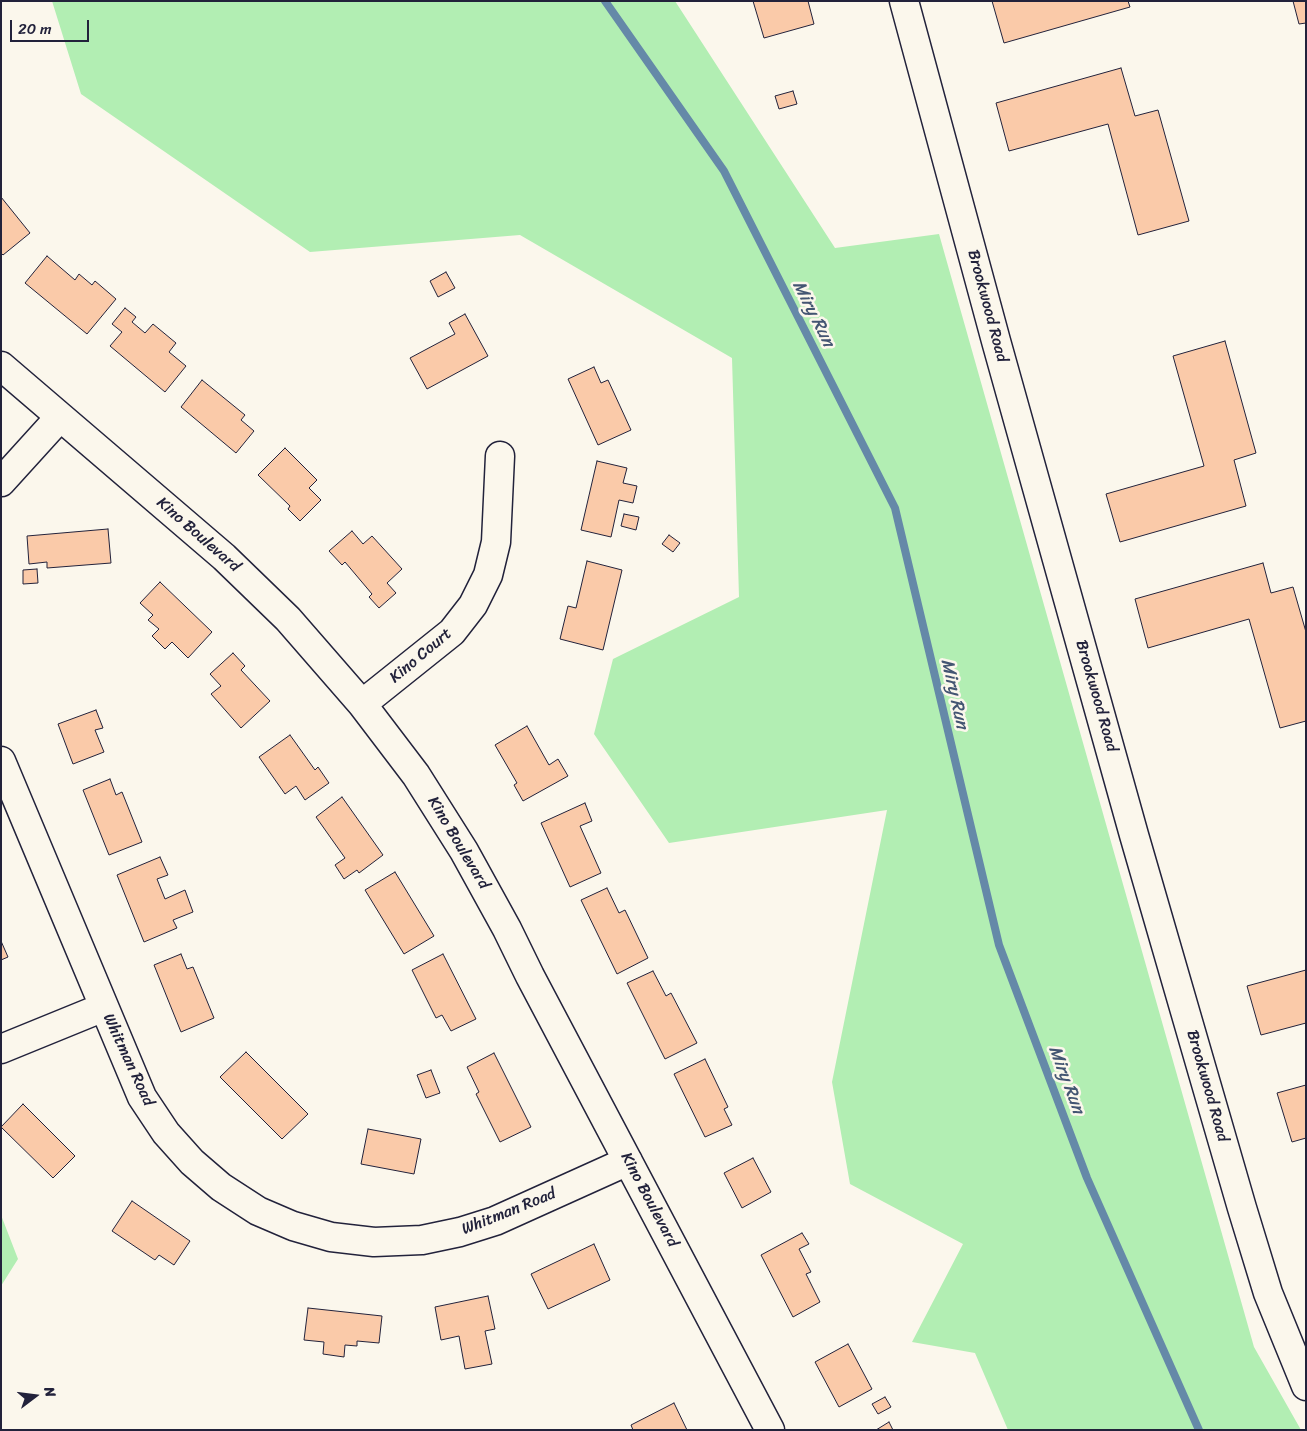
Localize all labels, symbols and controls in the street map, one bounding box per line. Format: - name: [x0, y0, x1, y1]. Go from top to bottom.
- scale bar: [12, 10, 91, 42]
- text: 20 m: [18, 16, 52, 42]
- street label: Brookwood Road: [963, 248, 1011, 364]
- water label: Miry Run: [787, 277, 839, 351]
- street label: Kino Boulevard: [152, 493, 244, 577]
- street label: Kino Court: [386, 624, 456, 688]
- street label: Brookwood Road: [1071, 638, 1121, 754]
- water label: Miry Run: [935, 657, 973, 731]
- street label: Kino Boulevard: [423, 793, 493, 893]
- street label: Whitman Road: [98, 1011, 158, 1109]
- street label: Brookwood Road: [1182, 1028, 1232, 1144]
- water label: Miry Run: [1043, 1043, 1089, 1117]
- street label: Kino Boulevard: [616, 1149, 682, 1251]
- street label: Whitman Road: [459, 1184, 559, 1240]
- north arrow: [10, 1371, 60, 1421]
- text: N: [37, 1384, 63, 1400]

